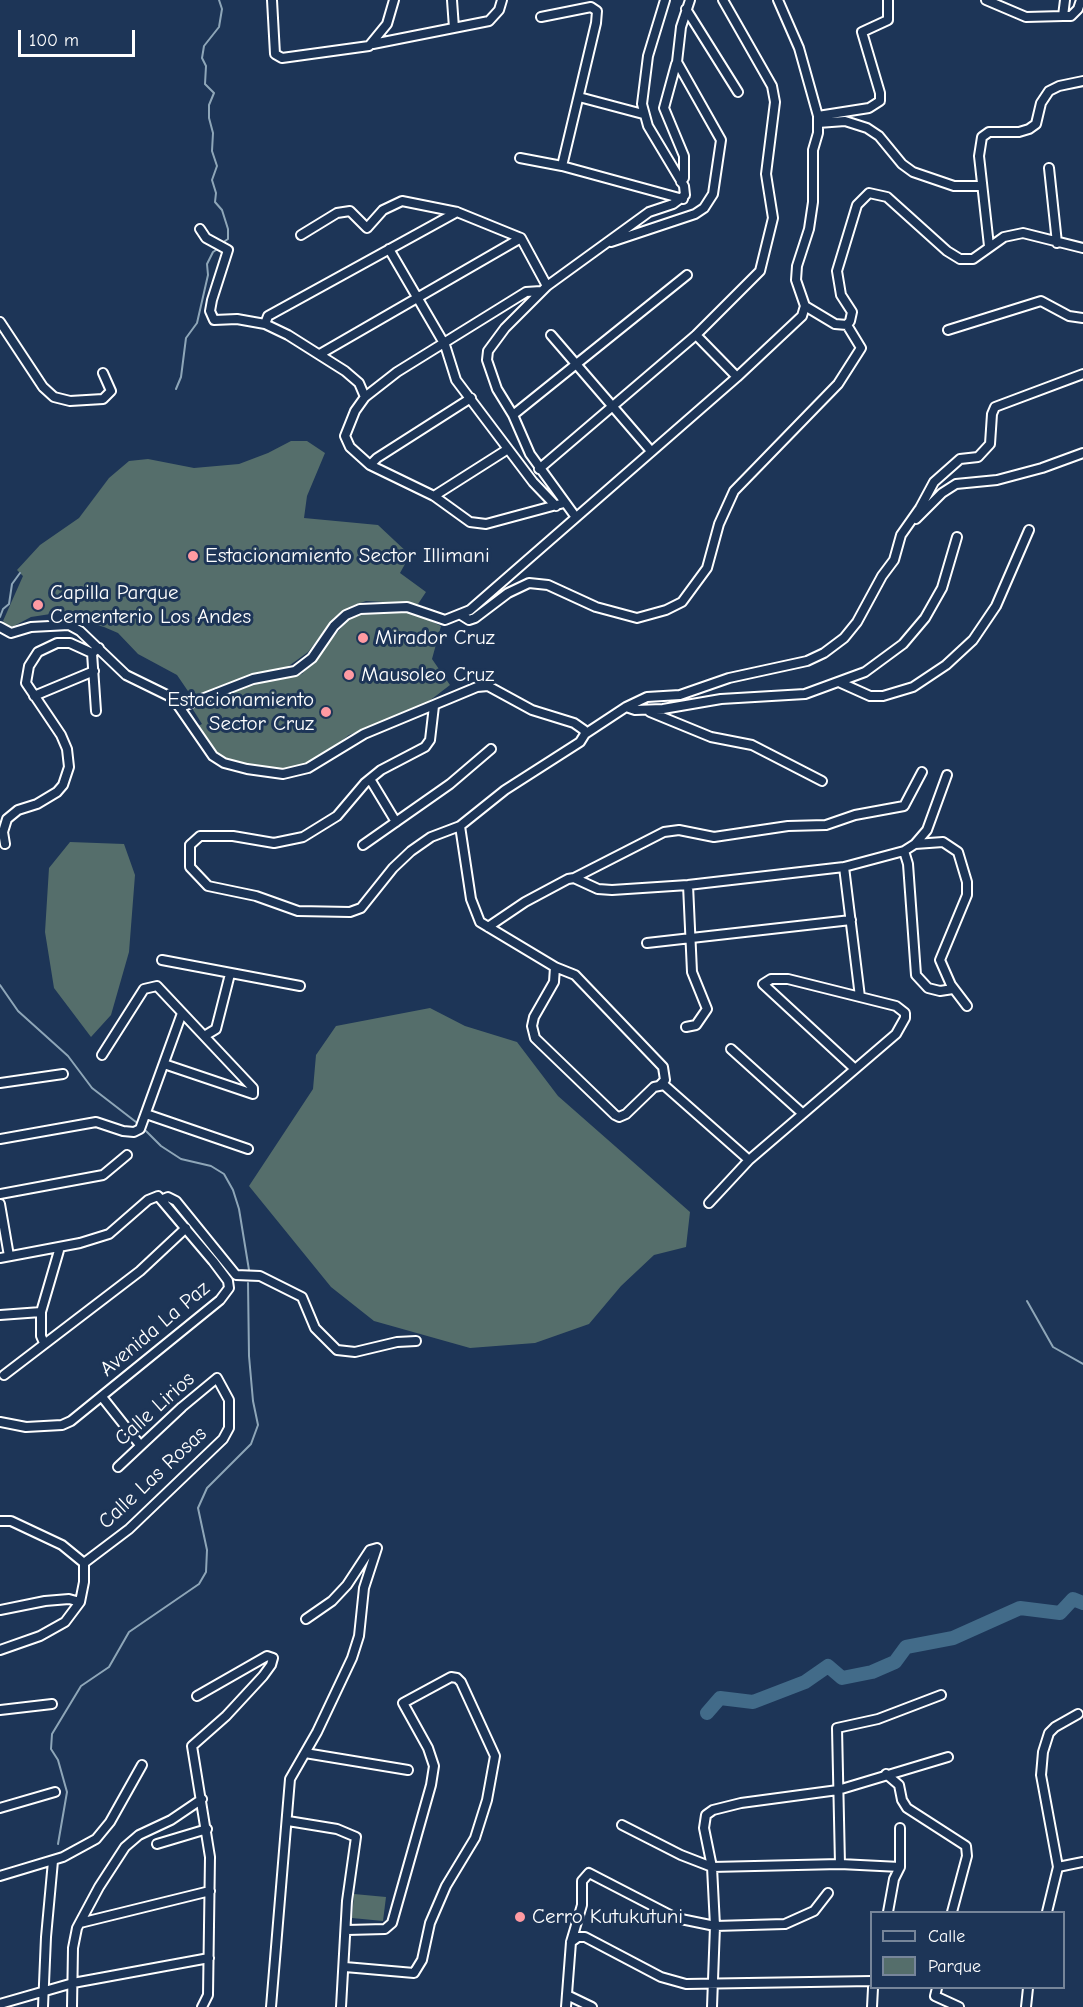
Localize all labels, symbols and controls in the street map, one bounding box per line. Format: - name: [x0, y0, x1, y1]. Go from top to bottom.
- scale bar: [21, 18, 138, 56]
- text: 100 m: [29, 30, 79, 51]
- place label: Estacionamiento Sector Illimani: [205, 543, 490, 569]
- marker: Estacionamiento Sector Illimani: [186, 549, 200, 563]
- place label: Capilla Parque Cementerio Los Andes: [50, 580, 251, 630]
- marker: Capilla Parque Cementerio Los Andes: [31, 598, 45, 612]
- place label: Mirador Cruz: [375, 625, 495, 651]
- marker: Mirador Cruz: [356, 631, 370, 645]
- place label: Mausoleo Cruz: [361, 662, 494, 688]
- marker: Mausoleo Cruz: [342, 668, 356, 682]
- place label: Estacionamiento Sector Cruz: [167, 687, 314, 737]
- marker: Estacionamiento Sector Cruz: [319, 705, 333, 719]
- street label: Avenida La Paz: [95, 1276, 215, 1382]
- street label: Calle Lirios: [110, 1367, 200, 1451]
- street label: Calle Las Rosas: [94, 1422, 212, 1534]
- place label: Cerro Kutukutuni: [532, 1904, 683, 1930]
- marker: Cerro Kutukutuni: [513, 1910, 527, 1924]
- legend: [870, 1911, 1065, 1989]
- text: Calle: [928, 1926, 965, 1947]
- text: Parque: [928, 1956, 981, 1977]

